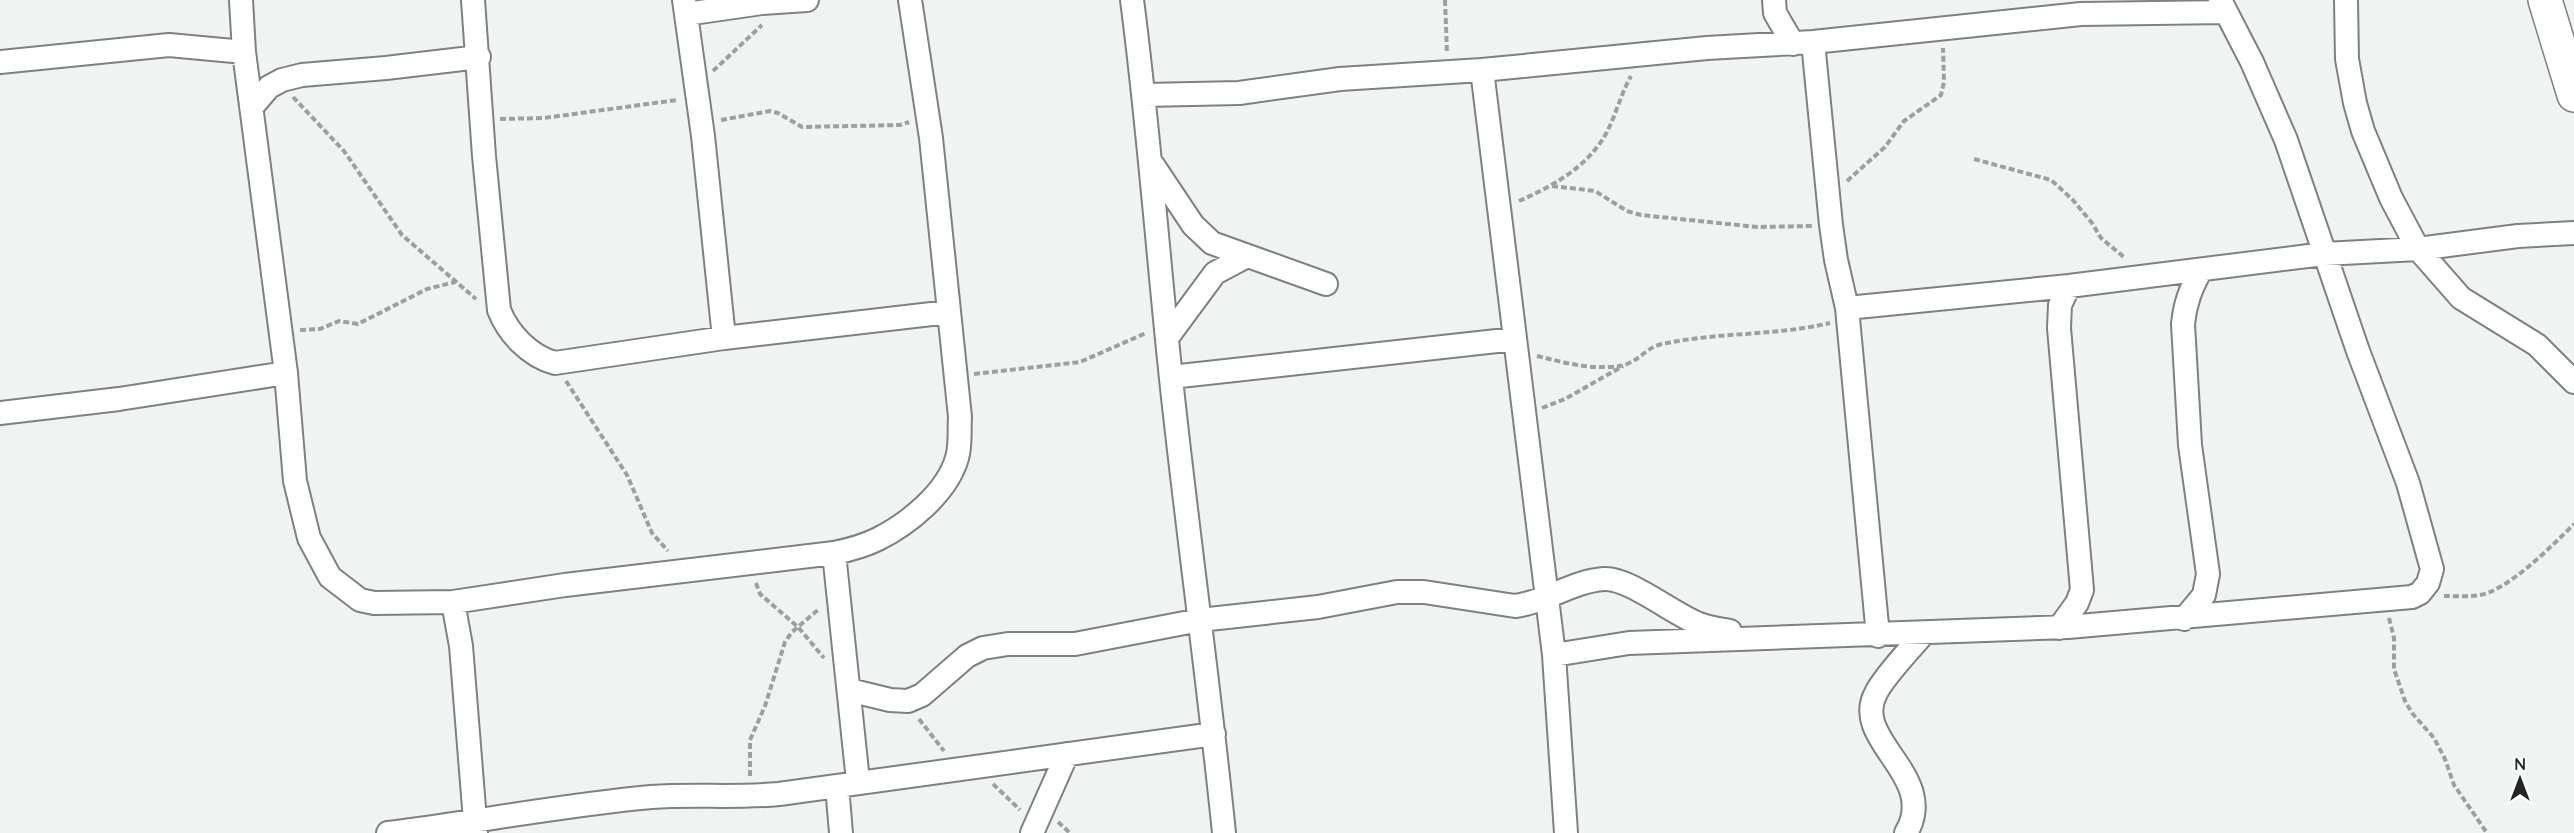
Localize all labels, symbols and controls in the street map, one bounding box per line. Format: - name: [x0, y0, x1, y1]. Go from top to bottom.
- north arrow: [2490, 749, 2550, 809]
- text: N: [2514, 754, 2526, 774]

